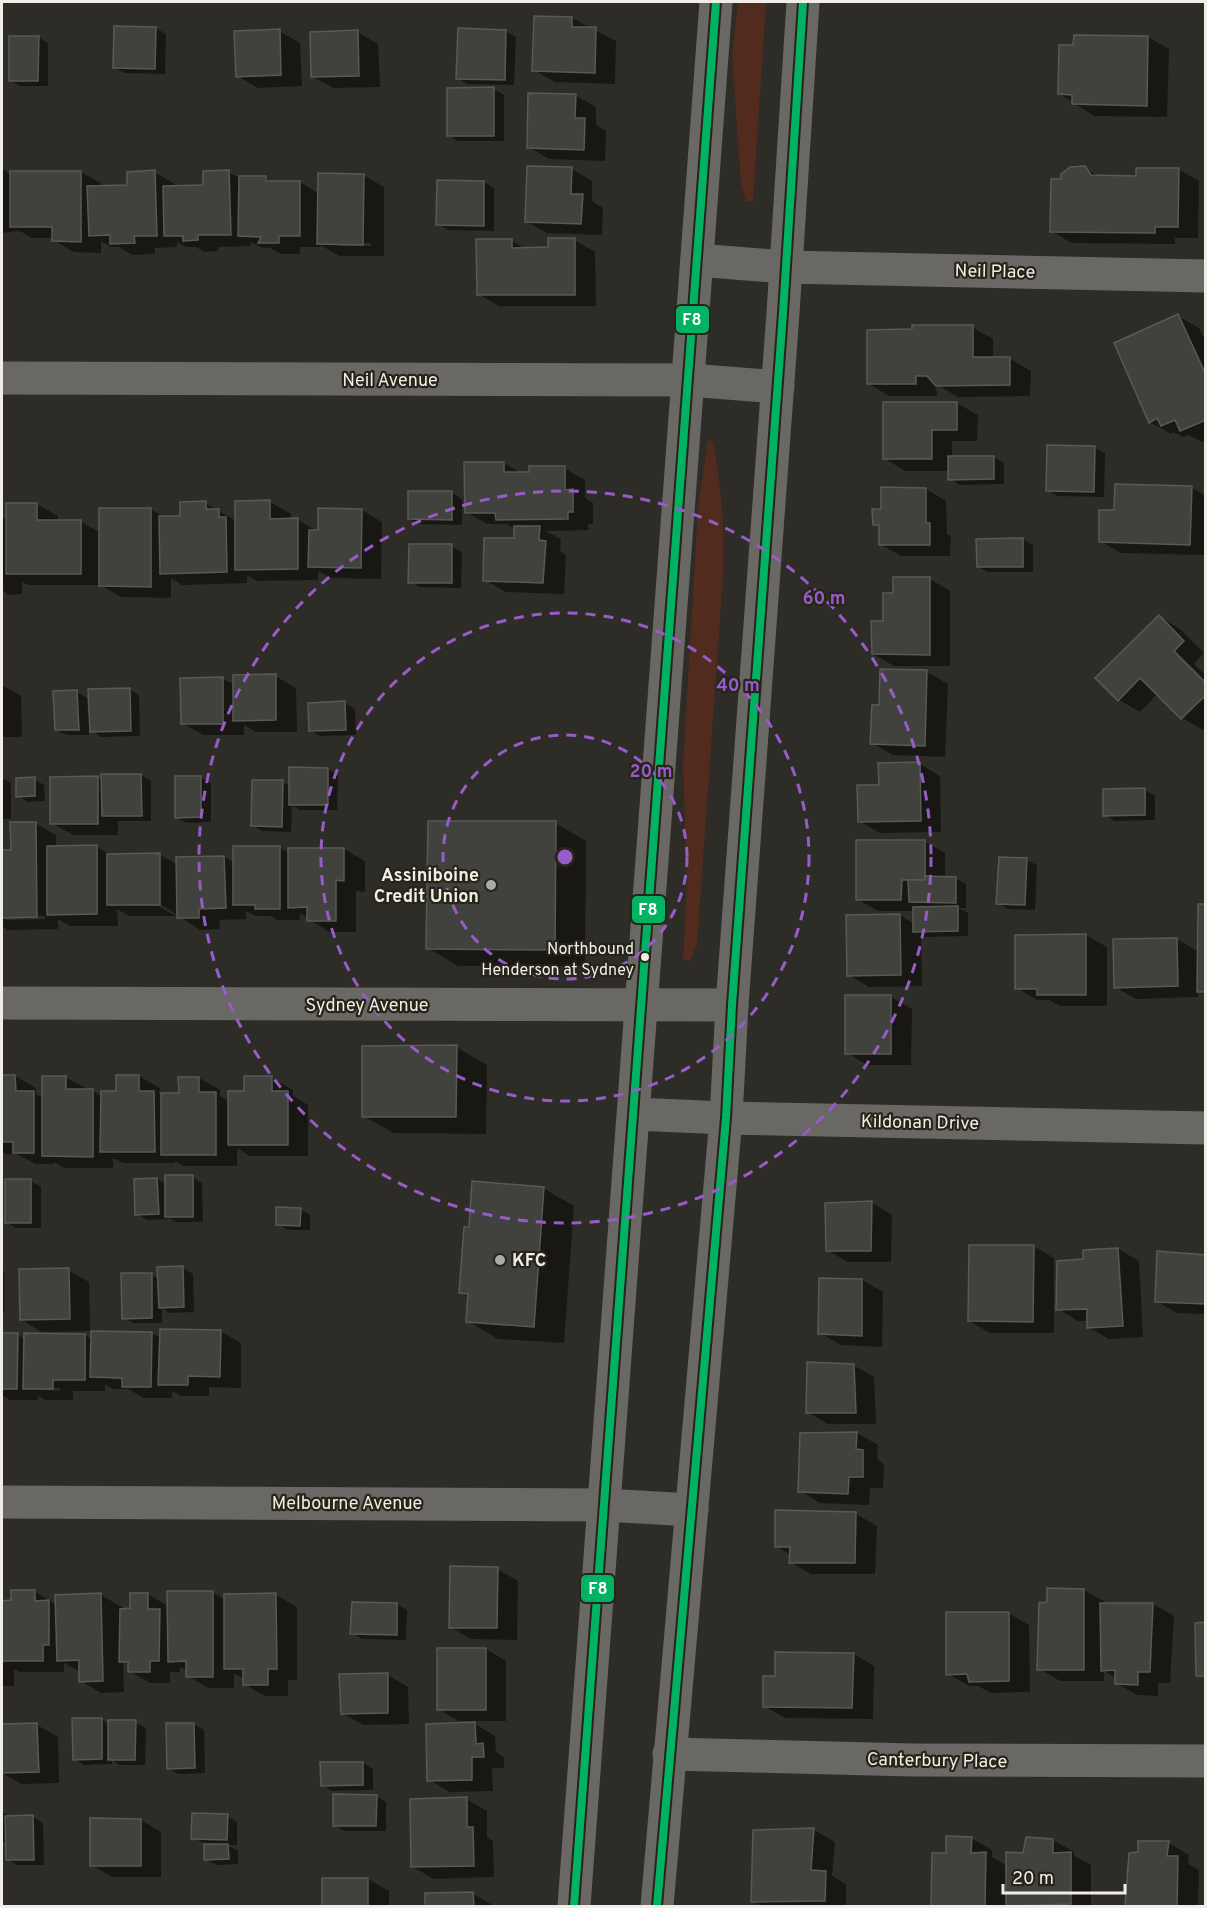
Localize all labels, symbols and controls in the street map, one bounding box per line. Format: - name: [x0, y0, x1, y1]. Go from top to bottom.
- street label: Neil Place: [954, 260, 1035, 285]
- line badge: F8: [675, 305, 710, 334]
- text: F8: [682, 311, 702, 331]
- street label: Neil Avenue: [342, 370, 438, 393]
- text: 60 m: [802, 588, 846, 611]
- text: 40 m: [716, 675, 760, 698]
- text: 20 m: [629, 761, 673, 784]
- centre of rings: [555, 847, 575, 867]
- place label: Assiniboine Credit Union: [374, 865, 479, 909]
- marker: Assiniboine Credit Union: [484, 878, 498, 892]
- line badge: F8: [631, 895, 666, 924]
- text: F8: [638, 901, 658, 921]
- place label: Northbound Henderson at Sydney: [481, 940, 634, 981]
- marker: Northbound Henderson at Sydney: [639, 951, 651, 963]
- street label: Sydney Avenue: [306, 995, 428, 1018]
- street label: Kildonan Drive: [861, 1111, 979, 1136]
- place label: KFC: [512, 1250, 546, 1273]
- marker: KFC: [493, 1253, 507, 1267]
- street label: Melbourne Avenue: [272, 1493, 422, 1516]
- line badge: F8: [580, 1574, 615, 1603]
- text: F8: [588, 1580, 608, 1600]
- street label: Canterbury Place: [867, 1749, 1007, 1774]
- scale bar: [1003, 1857, 1124, 1895]
- text: 20 m: [1012, 1868, 1054, 1891]

